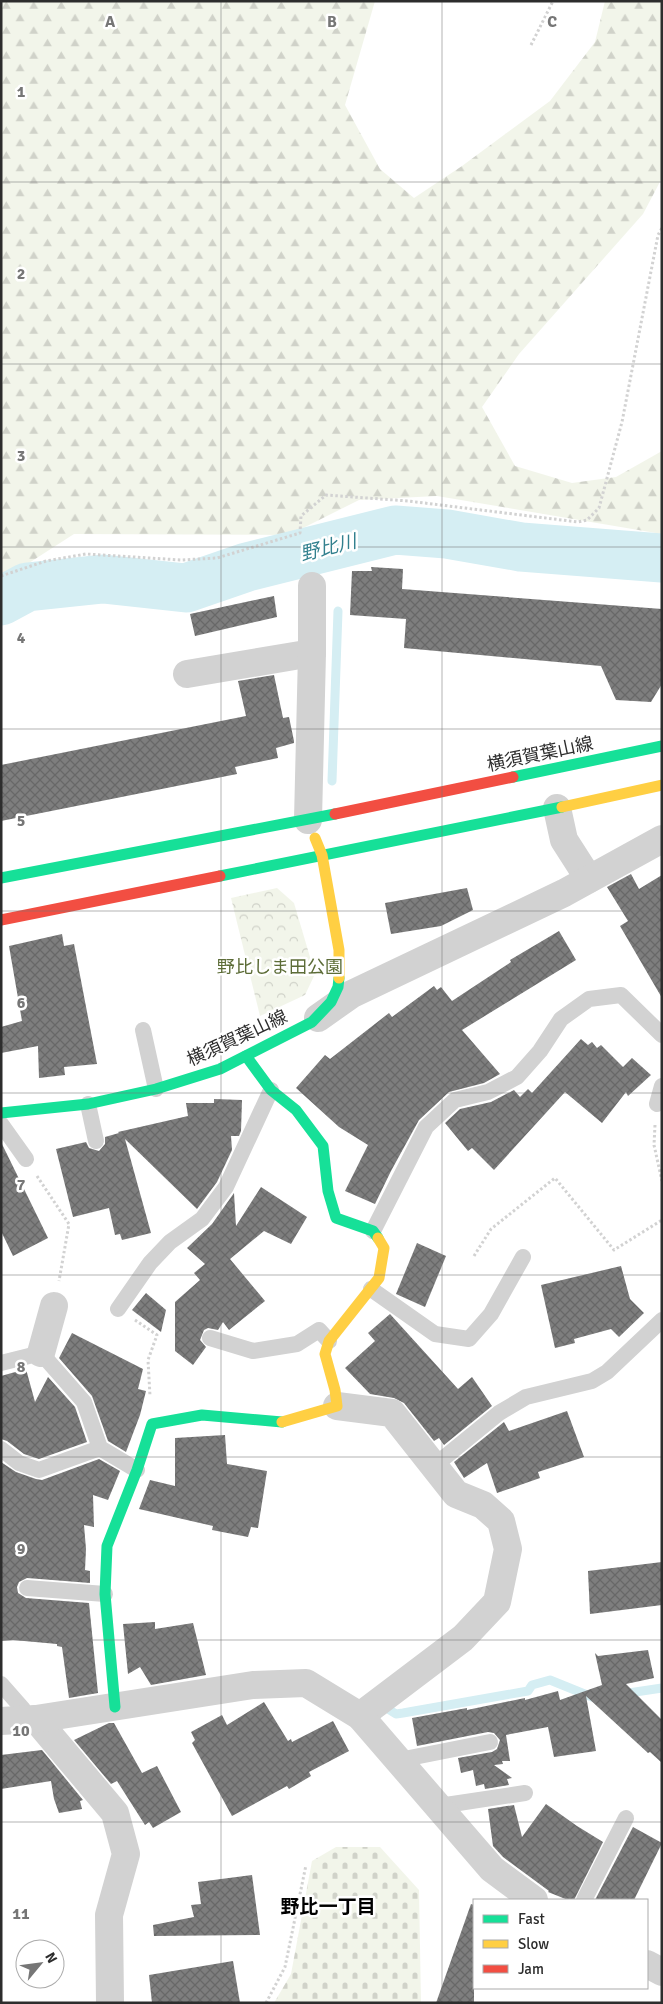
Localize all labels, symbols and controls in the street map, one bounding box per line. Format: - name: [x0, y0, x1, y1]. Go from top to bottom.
- text: A: [105, 12, 116, 32]
- text: B: [327, 12, 337, 32]
- text: C: [547, 12, 557, 32]
- text: 1: [17, 82, 26, 102]
- text: 2: [17, 264, 25, 284]
- text: 3: [17, 446, 25, 466]
- water label: 野比川: [298, 529, 361, 567]
- text: 4: [17, 628, 26, 648]
- street label: 横須賀葉山線: [485, 732, 595, 776]
- text: 5: [17, 811, 25, 831]
- park label: 野比しま田公園: [217, 956, 343, 978]
- text: 6: [17, 993, 26, 1013]
- street label: 横須賀葉山線: [183, 1005, 291, 1071]
- text: 7: [17, 1175, 26, 1195]
- text: 8: [17, 1357, 26, 1377]
- text: 9: [17, 1539, 26, 1559]
- text: 10: [12, 1721, 30, 1741]
- district label: 野比一丁目: [280, 1895, 376, 1919]
- legend: [473, 1899, 648, 1989]
- text: 11: [12, 1904, 30, 1924]
- text: Fast: [518, 1910, 545, 1928]
- text: Slow: [518, 1935, 549, 1953]
- north arrow: [15, 1939, 65, 1989]
- text: N: [41, 1950, 61, 1966]
- text: Jam: [518, 1960, 544, 1978]

